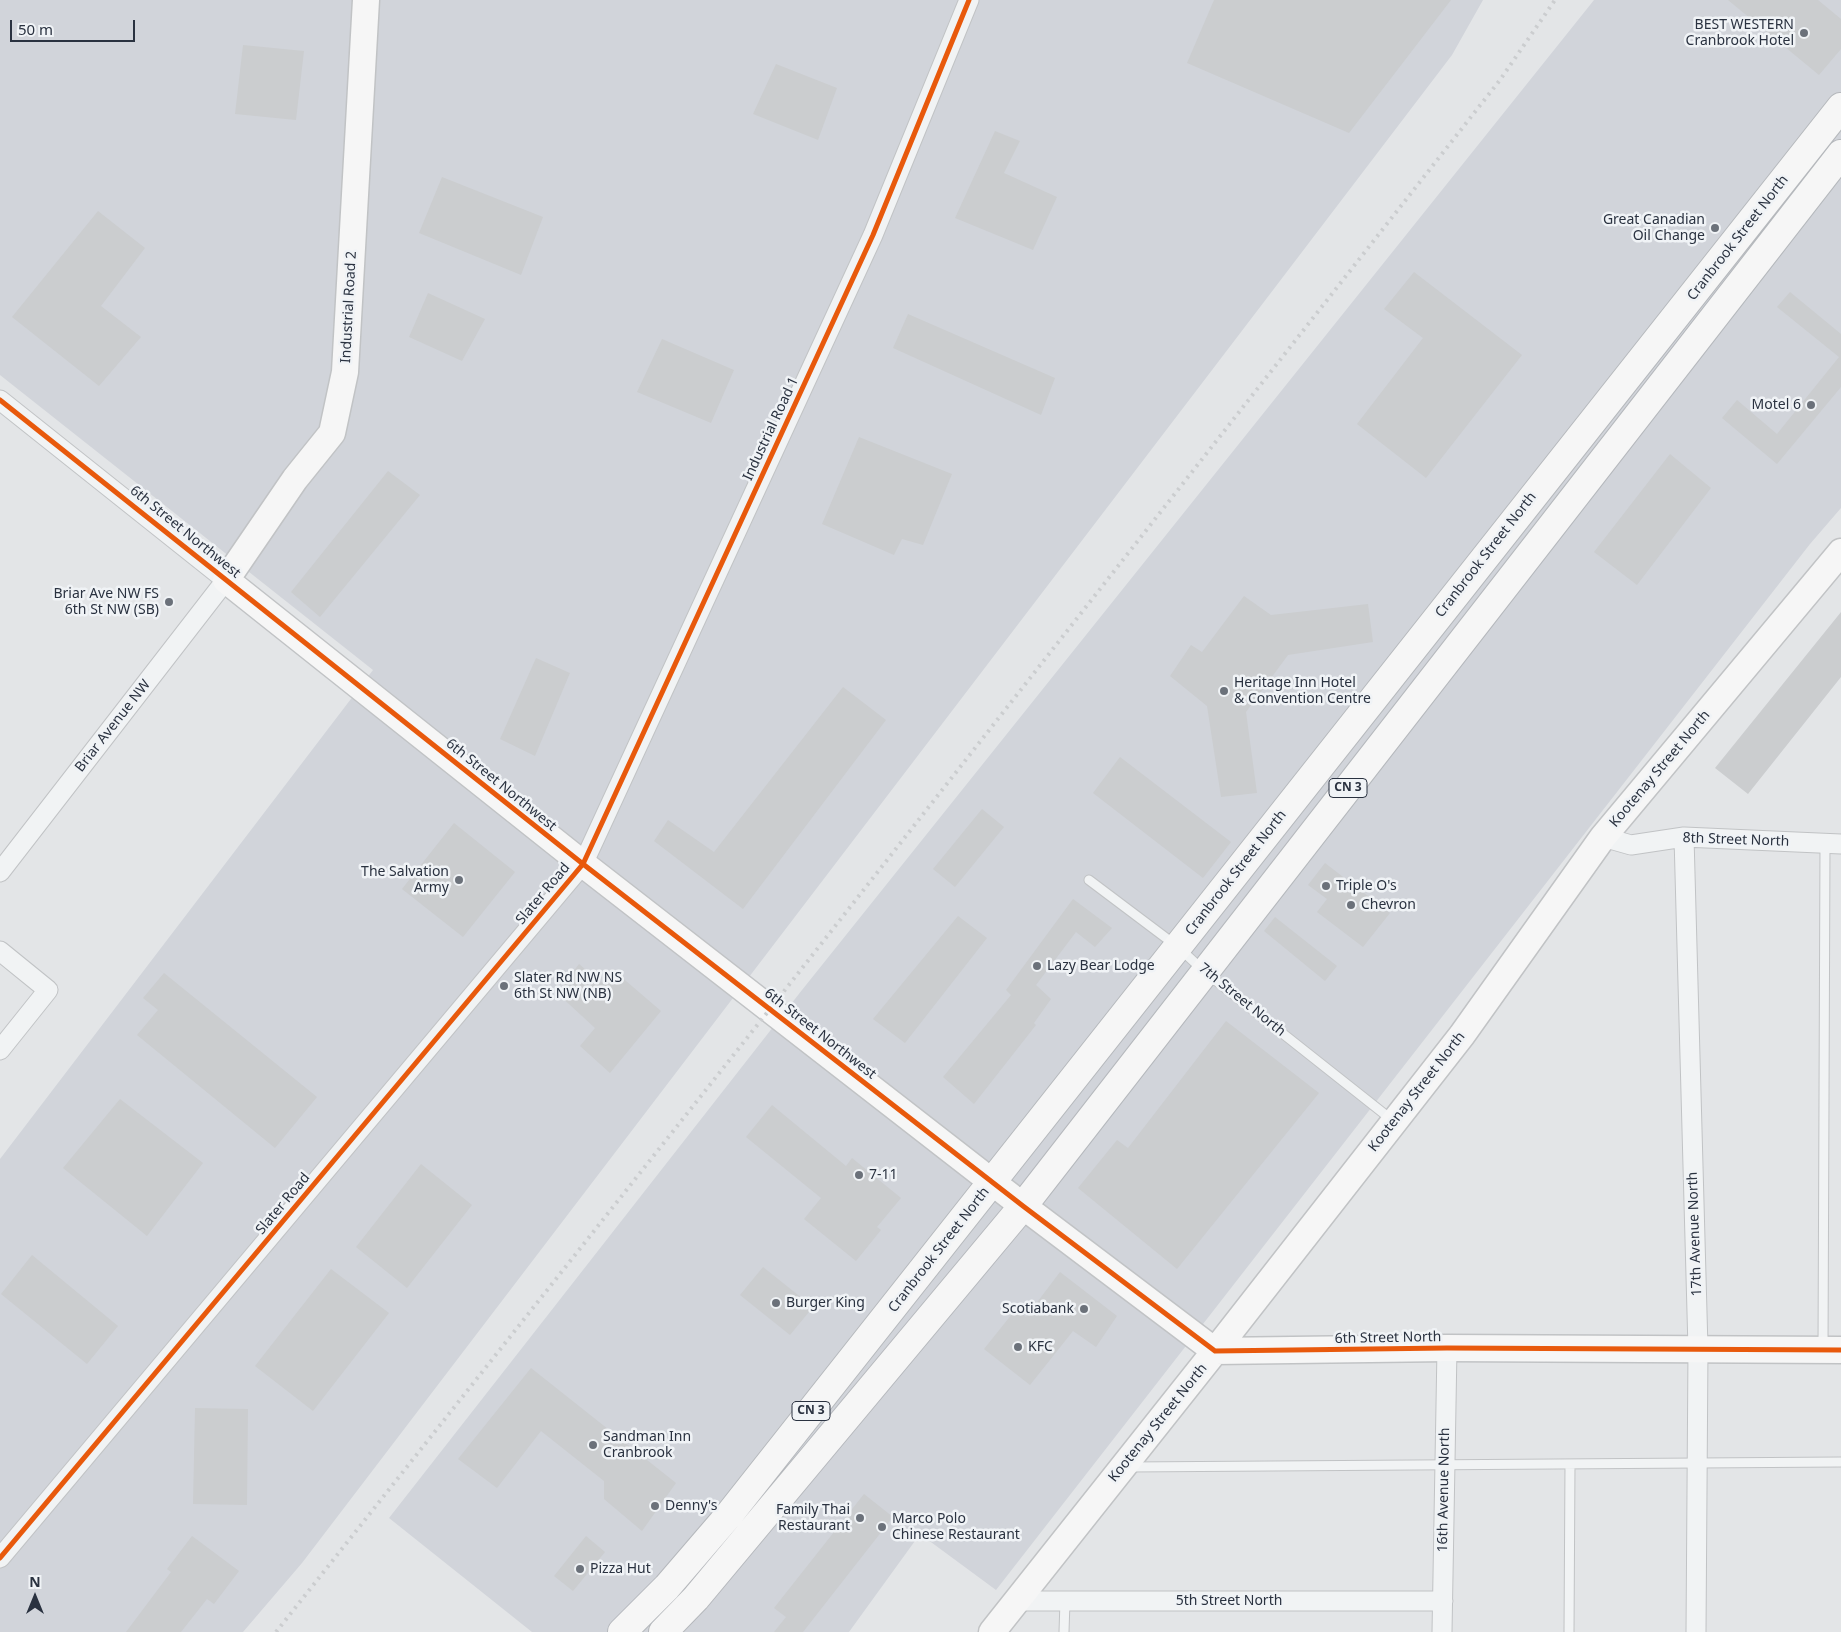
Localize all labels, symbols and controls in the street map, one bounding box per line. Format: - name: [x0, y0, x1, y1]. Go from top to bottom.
- scale bar: [12, 10, 138, 42]
- place label: BEST WESTERN Cranbrook Hotel: [1686, 17, 1794, 49]
- text: 50 m: [18, 19, 53, 39]
- marker: BEST WESTERN Cranbrook Hotel: [1798, 27, 1810, 39]
- street label: Cranbrook Street North: [1684, 172, 1792, 304]
- place label: Great Canadian Oil Change: [1603, 212, 1705, 244]
- marker: Great Canadian Oil Change: [1709, 222, 1721, 234]
- street label: Industrial Road 2: [338, 251, 360, 363]
- street label: Industrial Road 1: [740, 375, 802, 483]
- place label: Motel 6: [1752, 397, 1801, 413]
- marker: Motel 6: [1805, 399, 1817, 411]
- street label: 6th Street Northwest: [126, 482, 244, 582]
- street label: Cranbrook Street North: [1432, 489, 1540, 621]
- place label: Briar Ave NW FS 6th St NW (SB): [53, 586, 159, 618]
- marker: Briar Ave NW FS 6th St NW (SB): [163, 596, 175, 608]
- place label: Heritage Inn Hotel & Convention Centre: [1234, 675, 1371, 708]
- street label: Briar Avenue NW: [72, 677, 154, 775]
- marker: Heritage Inn Hotel & Convention Centre: [1218, 685, 1230, 697]
- street label: Kootenay Street North: [1606, 707, 1714, 831]
- street label: 6th Street Northwest: [442, 735, 560, 835]
- road number: CN 3: [1329, 778, 1367, 798]
- street label: Cranbrook Street North: [1182, 807, 1290, 939]
- street label: 8th Street North: [1682, 830, 1790, 850]
- street label: Slater Road: [512, 860, 574, 928]
- place label: The Salvation Army: [361, 864, 449, 896]
- marker: The Salvation Army: [453, 874, 465, 886]
- place label: Triple O's: [1336, 878, 1397, 894]
- marker: Triple O's: [1320, 880, 1332, 892]
- place label: Chevron: [1361, 897, 1416, 913]
- marker: Chevron: [1345, 899, 1357, 911]
- place label: Lazy Bear Lodge: [1047, 958, 1155, 974]
- marker: Lazy Bear Lodge: [1031, 960, 1043, 972]
- street label: 7th Street North: [1195, 960, 1289, 1040]
- place label: Slater Rd NW NS 6th St NW (NB): [514, 970, 622, 1002]
- marker: Slater Rd NW NS 6th St NW (NB): [498, 980, 510, 992]
- street label: 6th Street Northwest: [761, 985, 879, 1083]
- street label: Kootenay Street North: [1365, 1029, 1469, 1155]
- place label: 7-11: [869, 1167, 898, 1183]
- marker: 7-11: [853, 1169, 865, 1181]
- street label: Slater Road: [252, 1170, 314, 1238]
- street label: 17th Avenue North: [1684, 1171, 1706, 1297]
- street label: Cranbrook Street North: [885, 1184, 993, 1316]
- place label: Burger King: [786, 1295, 865, 1311]
- marker: Burger King: [770, 1297, 782, 1309]
- place label: Scotiabank: [1002, 1301, 1074, 1317]
- marker: Scotiabank: [1078, 1303, 1090, 1315]
- street label: 6th Street North: [1335, 1329, 1441, 1347]
- place label: KFC: [1028, 1339, 1053, 1355]
- marker: KFC: [1012, 1341, 1024, 1353]
- street label: Kootenay Street North: [1105, 1361, 1211, 1485]
- road number: CN 3: [792, 1402, 830, 1420]
- street label: 16th Avenue North: [1435, 1427, 1453, 1553]
- place label: Sandman Inn Cranbrook: [603, 1429, 691, 1461]
- marker: Sandman Inn Cranbrook: [587, 1439, 599, 1451]
- place label: Denny's: [665, 1498, 718, 1514]
- marker: Denny's: [649, 1500, 661, 1512]
- place label: Family Thai Restaurant: [776, 1502, 850, 1534]
- place label: Marco Polo Chinese Restaurant: [892, 1511, 1020, 1544]
- marker: Family Thai Restaurant: [854, 1512, 866, 1524]
- marker: Marco Polo Chinese Restaurant: [876, 1521, 888, 1533]
- place label: Pizza Hut: [590, 1561, 651, 1577]
- marker: Pizza Hut: [574, 1563, 586, 1575]
- north arrow: [10, 1572, 60, 1622]
- text: N: [29, 1572, 41, 1591]
- street label: 5th Street North: [1176, 1593, 1282, 1609]

